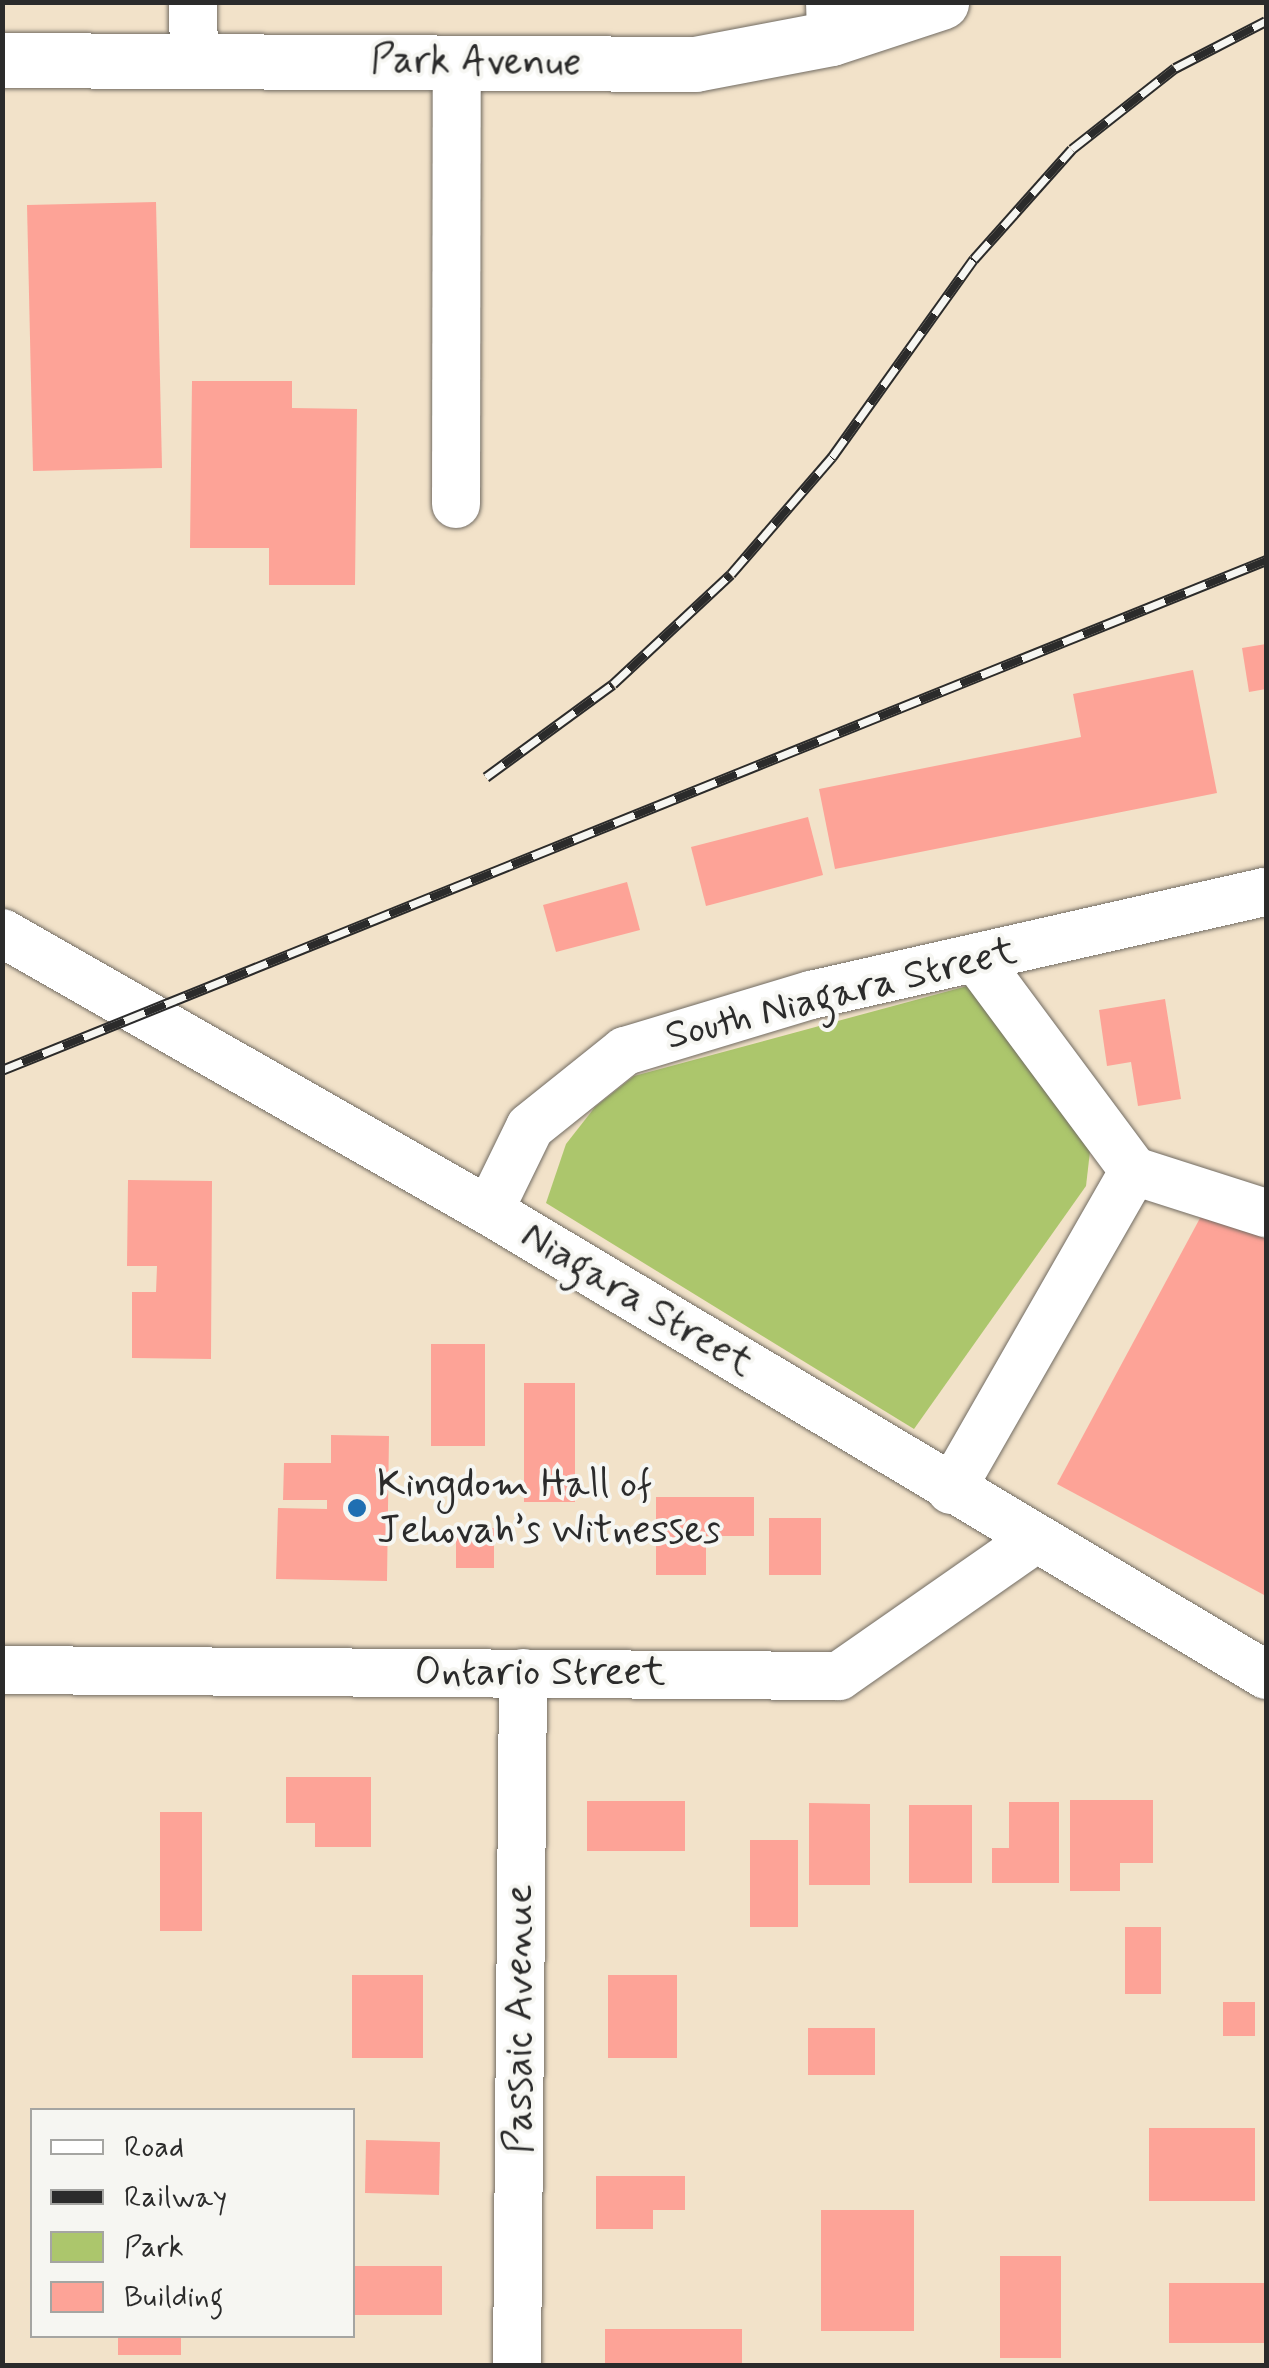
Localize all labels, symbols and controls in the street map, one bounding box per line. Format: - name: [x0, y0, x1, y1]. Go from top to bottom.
- street label: Park Avenue: [368, 36, 584, 88]
- street label: South Niagara Street: [660, 927, 1022, 1061]
- street label: Niagara Street: [512, 1212, 762, 1388]
- place label: Kingdom Hall of Jehovah’s Witnesses: [377, 1461, 731, 1555]
- marker: Kingdom Hall of Jehovah’s Witnesses: [346, 1497, 368, 1519]
- street label: Ontario Street: [414, 1649, 666, 1697]
- street label: Passaic Avenue: [496, 1890, 544, 2148]
- legend: [30, 2108, 355, 2338]
- text: Road: [124, 2128, 184, 2167]
- text: Railway: [124, 2178, 227, 2217]
- text: Park: [124, 2228, 184, 2267]
- text: Building: [124, 2278, 223, 2317]

